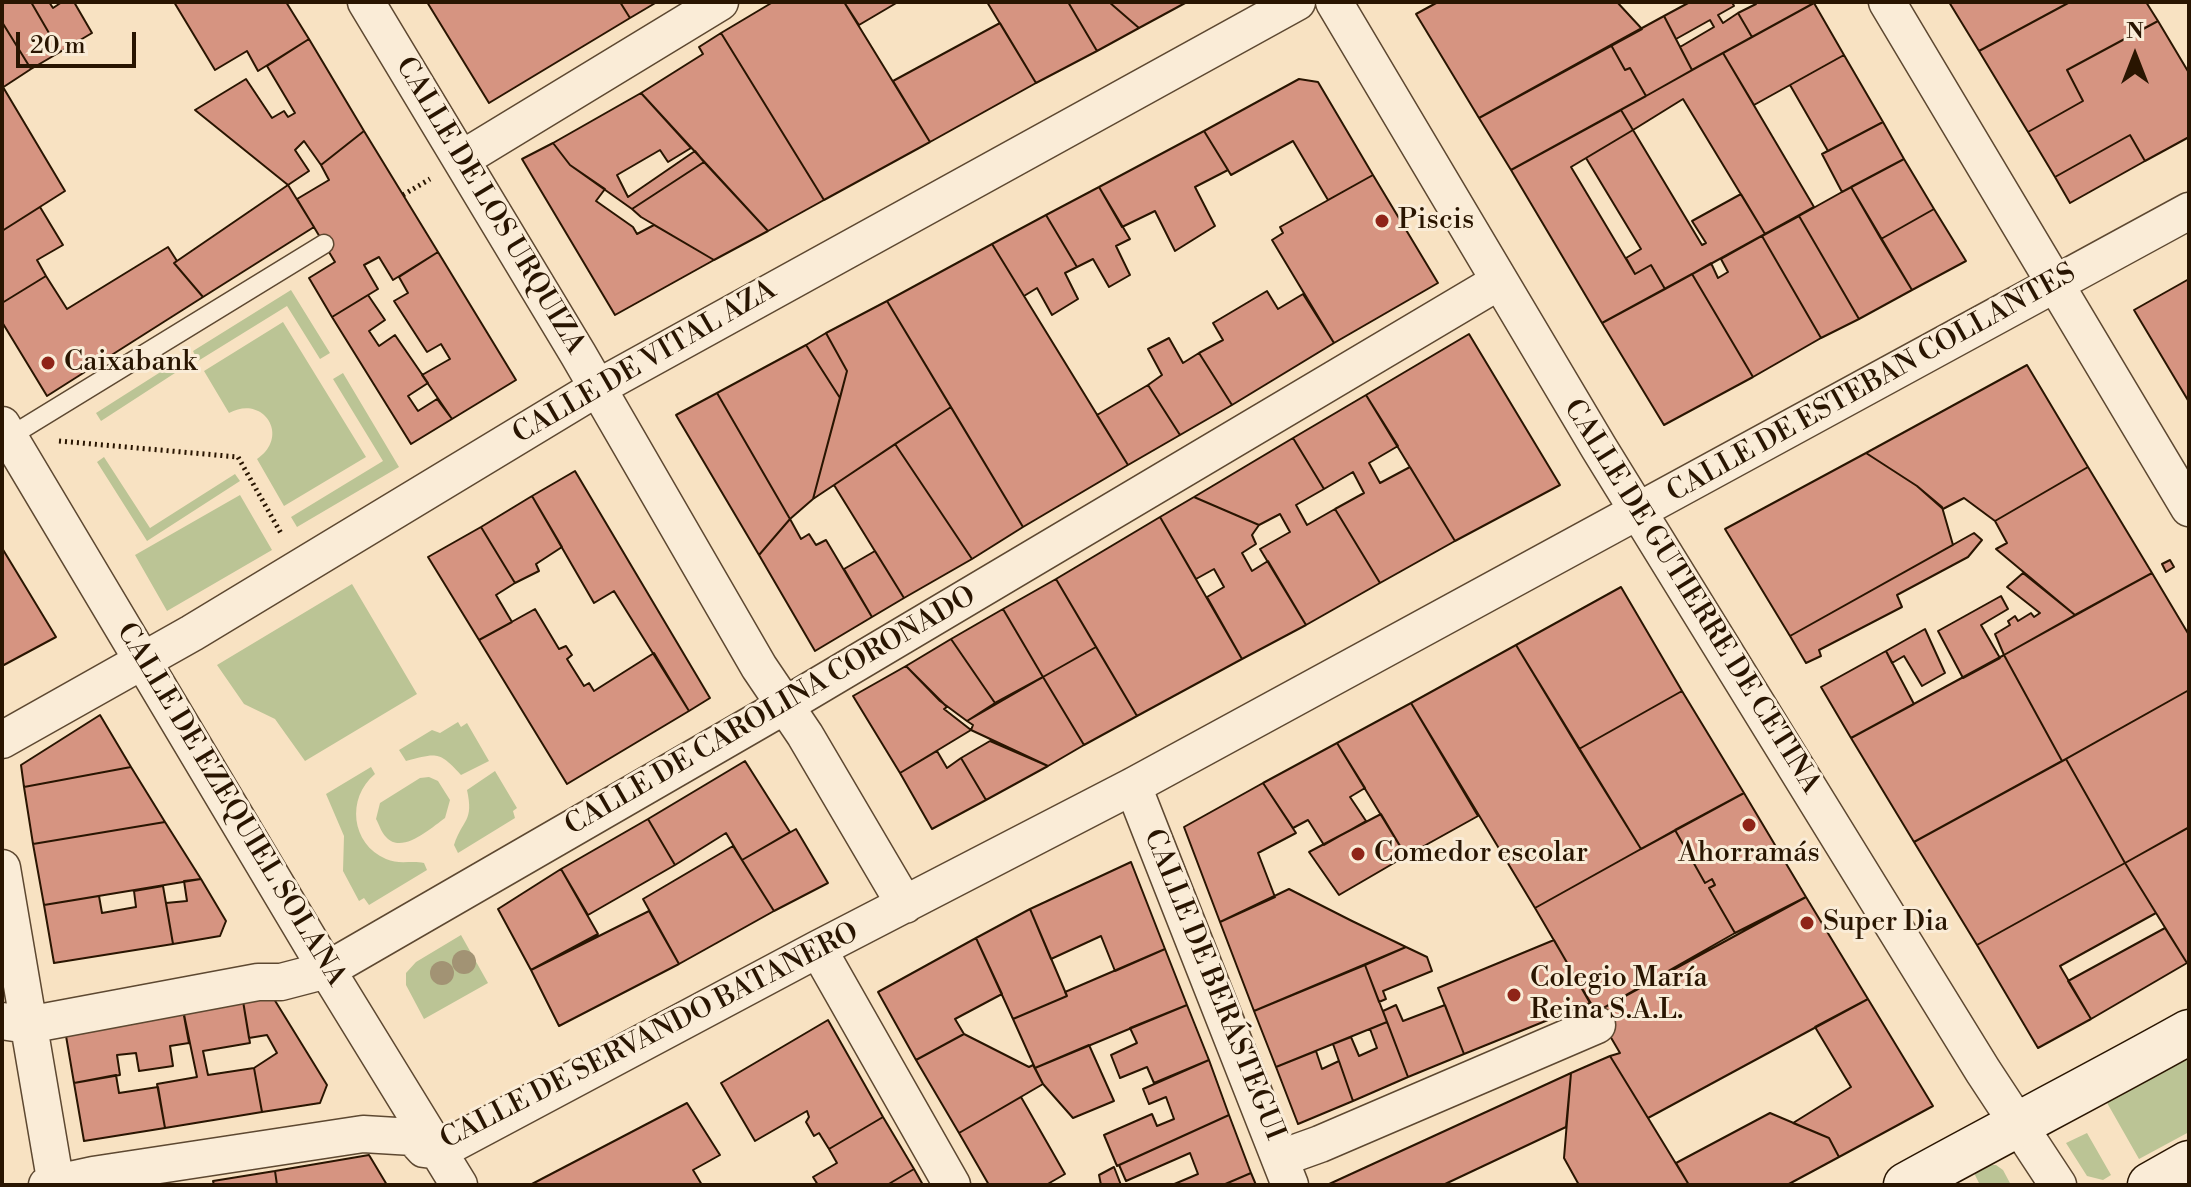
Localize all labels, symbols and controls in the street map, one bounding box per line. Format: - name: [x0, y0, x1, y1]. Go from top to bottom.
- scale bar: [20, 16, 140, 66]
- north arrow: [2095, 16, 2175, 96]
- text: N: [2126, 18, 2144, 45]
- text: 20 m: [30, 31, 86, 61]
- street label: CALLE DE LOS URQUIZA: [387, 52, 591, 360]
- place label: Piscis: [1398, 204, 1474, 238]
- marker: Piscis: [1373, 212, 1391, 230]
- street label: CALLE DE ESTEBAN COLLANTES: [1662, 257, 2082, 511]
- street label: CALLE DE VITAL AZA: [508, 274, 782, 452]
- place label: Caixabank: [64, 346, 197, 380]
- marker: Caixabank: [39, 354, 57, 372]
- street label: CALLE DE GUTIERRE DE CETINA: [1555, 394, 1827, 800]
- street label: CALLE DE CAROLINA CORONADO: [560, 580, 982, 844]
- street label: CALLE DE EZEQUIEL SOLANA: [108, 617, 352, 993]
- marker: Ahorramás: [1740, 816, 1758, 834]
- street label: CALLE DE BERÁSTEGUI: [1135, 825, 1291, 1145]
- place label: Comedor escolar: [1374, 837, 1588, 871]
- place label: Ahorramás: [1678, 837, 1820, 871]
- marker: Comedor escolar: [1349, 845, 1367, 863]
- place label: Super Dia: [1823, 906, 1948, 940]
- marker: Super Dia: [1798, 914, 1816, 932]
- street label: CALLE DE SERVANDO BATANERO: [435, 917, 865, 1157]
- place label: Colegio María Reina S.A.L.: [1530, 962, 1708, 1028]
- marker: Colegio María Reina S.A.L.: [1505, 986, 1523, 1004]

